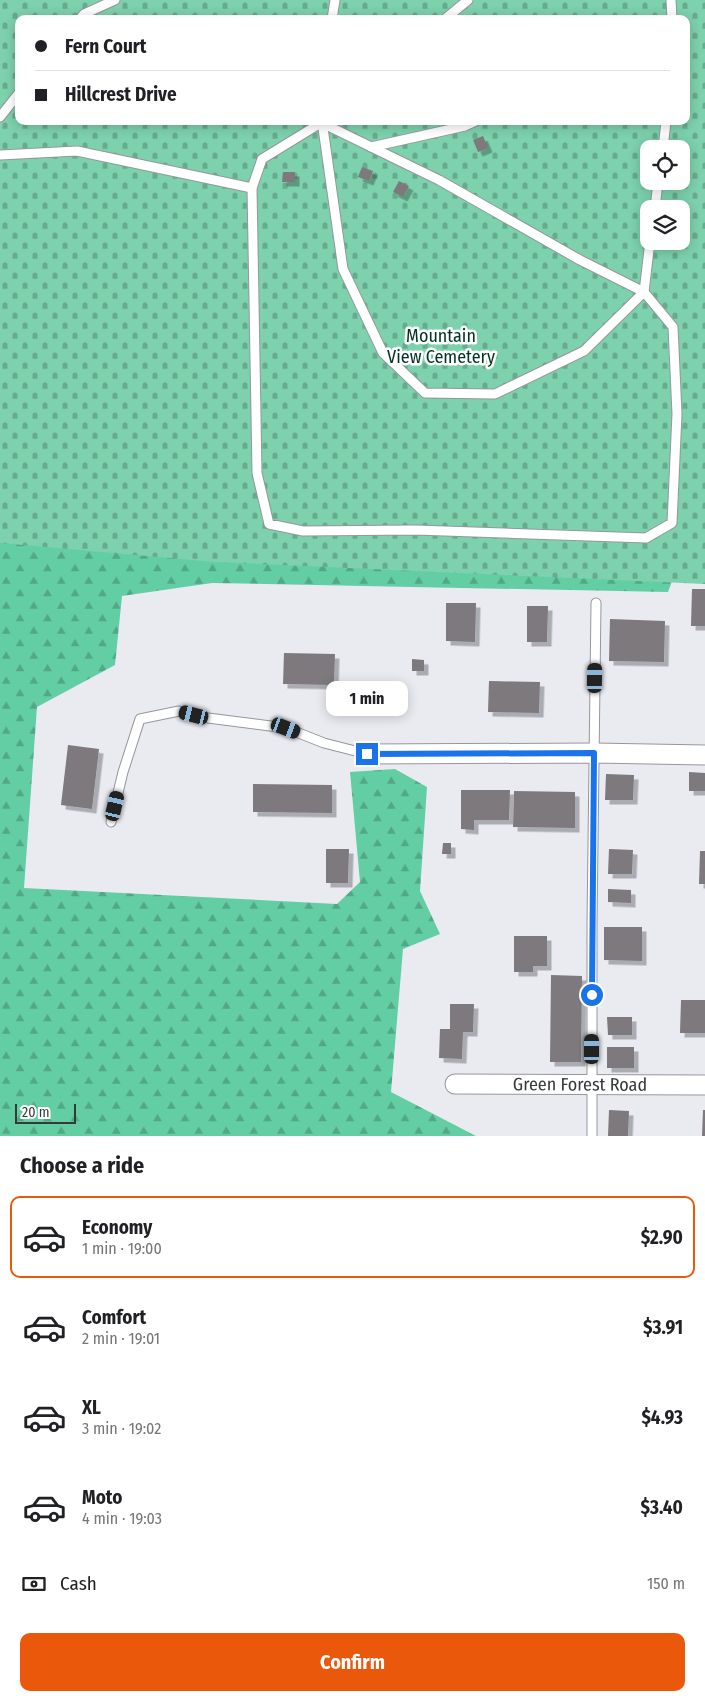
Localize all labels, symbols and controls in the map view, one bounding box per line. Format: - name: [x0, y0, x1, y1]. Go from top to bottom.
- text: Fern Court: [65, 35, 146, 58]
- text: Hillcrest Drive: [65, 83, 177, 106]
- map controls: [640, 140, 690, 250]
- button: locate: [640, 140, 690, 190]
- button: layers: [640, 200, 690, 250]
- park label: Mountain View Cemetery: [387, 325, 495, 368]
- car: [587, 663, 602, 693]
- callout: 1 min: [326, 682, 408, 716]
- text: 1 min: [350, 689, 384, 708]
- car: [177, 704, 210, 726]
- car: [269, 716, 302, 740]
- route end: [356, 743, 378, 765]
- car: [104, 790, 125, 822]
- route start: [581, 984, 603, 1006]
- car: [584, 1034, 599, 1064]
- street label: Green Forest Road: [513, 1073, 647, 1096]
- scale bar: [15, 1101, 76, 1124]
- text: 20 m: [22, 1104, 50, 1121]
- text: Choose a ride: [20, 1152, 144, 1179]
- icon: car: [22, 1215, 67, 1260]
- text: Economy: [82, 1216, 152, 1239]
- text: $2.90: [641, 1226, 683, 1249]
- text: 1 min · 19:00: [82, 1239, 162, 1258]
- icon: car: [22, 1305, 67, 1350]
- text: Comfort: [82, 1306, 146, 1329]
- text: $3.91: [643, 1316, 683, 1339]
- text: 2 min · 19:01: [82, 1329, 160, 1348]
- icon: car: [22, 1395, 67, 1440]
- text: XL: [82, 1396, 101, 1419]
- text: $4.93: [641, 1406, 683, 1429]
- text: 3 min · 19:02: [82, 1419, 161, 1438]
- icon: car: [22, 1485, 67, 1530]
- text: Moto: [82, 1486, 122, 1509]
- text: $3.40: [640, 1496, 683, 1519]
- text: 4 min · 19:03: [82, 1509, 162, 1528]
- icon: cash: [20, 1570, 48, 1598]
- text: Cash: [60, 1572, 97, 1595]
- text: 150 m: [647, 1574, 685, 1593]
- button: Confirm: [20, 1633, 685, 1691]

